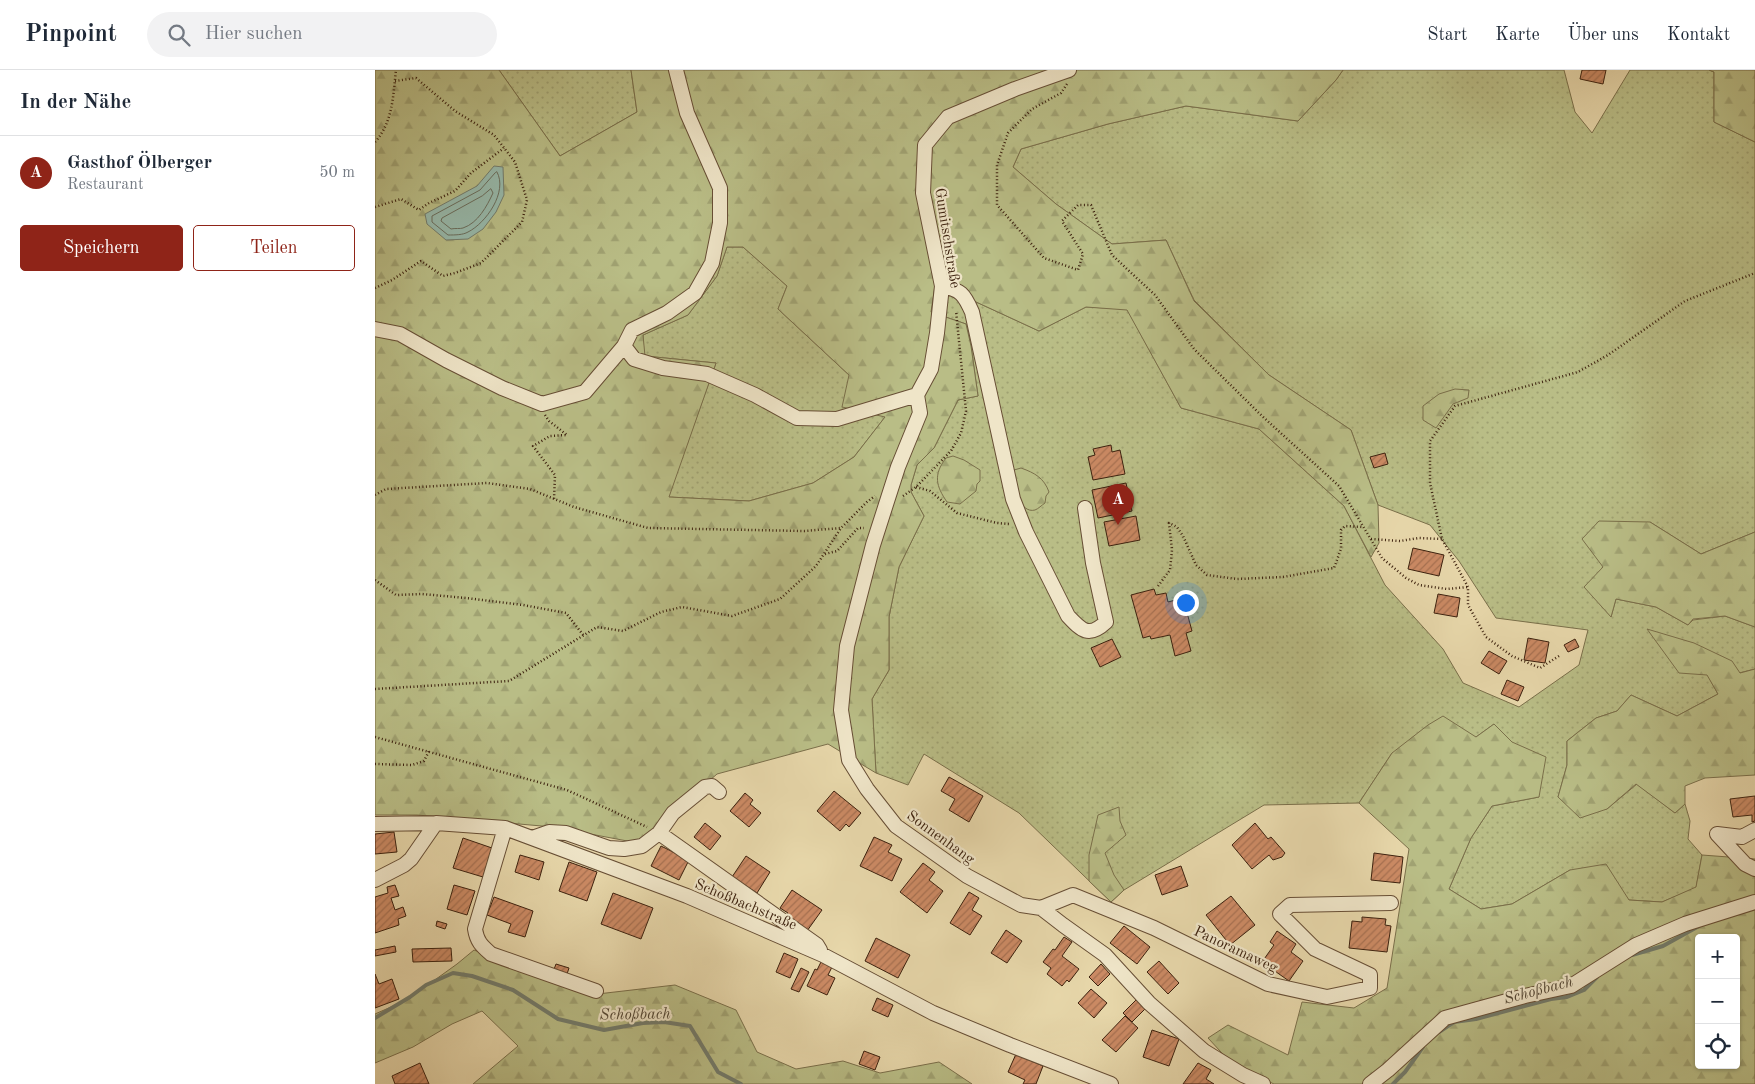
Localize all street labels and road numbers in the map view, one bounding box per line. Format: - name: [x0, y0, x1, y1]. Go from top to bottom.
- street label: Gumitschstraße: [931, 187, 962, 290]
- street label: Sonnenhang: [903, 809, 977, 868]
- street label: Schoßbachstraße: [692, 877, 799, 934]
- street label: Panoramaweg: [1191, 924, 1280, 976]

